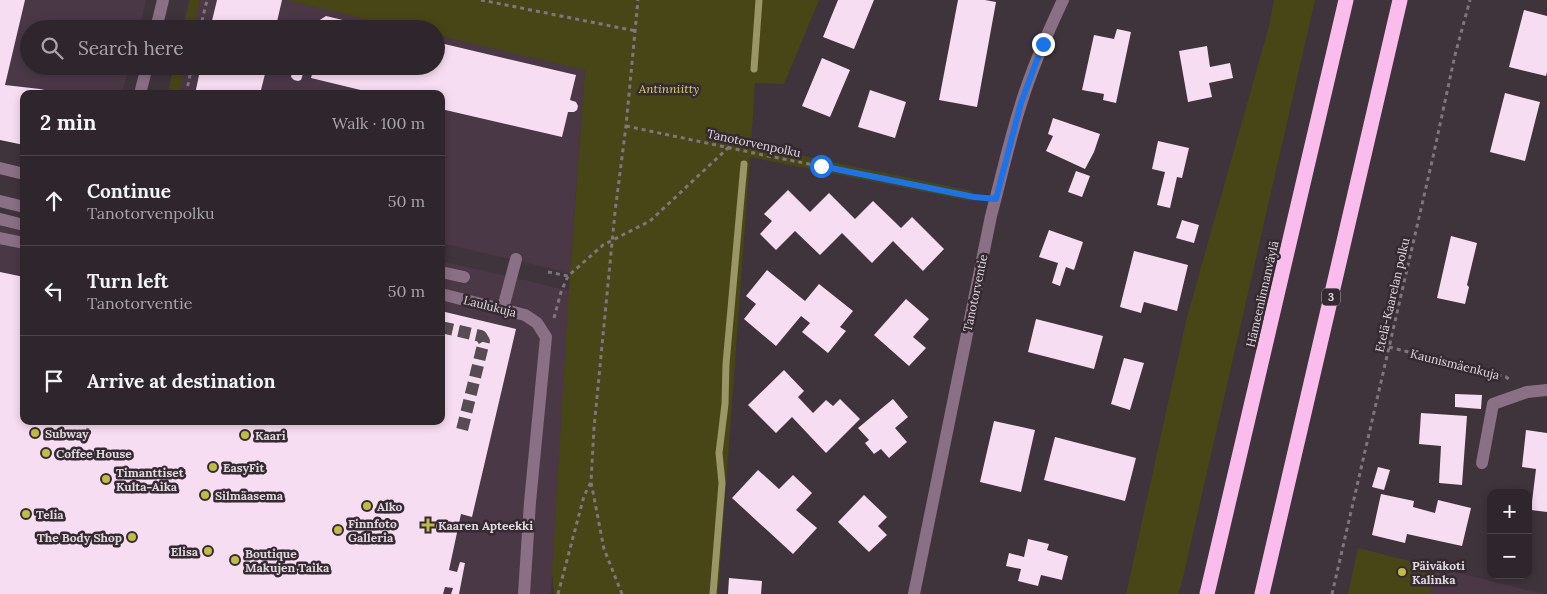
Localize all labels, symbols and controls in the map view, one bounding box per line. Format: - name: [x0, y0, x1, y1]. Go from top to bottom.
- search box: [20, 20, 445, 75]
- route end: [1032, 33, 1055, 56]
- icon: search: [38, 34, 66, 62]
- text: Search here: [78, 36, 184, 60]
- park label: Antinniitty: [638, 81, 699, 96]
- text: 2 min: [40, 109, 96, 136]
- text: Walk · 100 m: [332, 113, 425, 133]
- street label: Tanotorvenpolku: [706, 126, 802, 160]
- route start: [810, 155, 833, 178]
- text: Continue: [87, 179, 171, 203]
- icon: ahead: [40, 187, 68, 215]
- text: 50 m: [388, 191, 425, 211]
- text: Tanotorvenpolku: [87, 203, 215, 223]
- street label: Etelä-Kaarelan polku: [1372, 236, 1412, 354]
- street label: Hämeenlinnanväylä: [1242, 239, 1282, 349]
- street label: Tanotorventie: [959, 252, 991, 333]
- text: Turn left: [87, 269, 168, 293]
- icon: left: [40, 277, 68, 305]
- text: 50 m: [388, 281, 425, 301]
- road number: 3: [1322, 288, 1340, 306]
- street label: Laulukuja: [462, 292, 518, 320]
- text: Tanotorventie: [87, 293, 192, 313]
- street label: Kaunismäenkuja: [1409, 346, 1501, 382]
- icon: arrive: [40, 367, 68, 395]
- text: Arrive at destination: [87, 369, 276, 393]
- place label: Subway: [45, 426, 89, 441]
- marker: Subway: [29, 427, 41, 439]
- place label: Kaari: [255, 428, 286, 443]
- marker: Kaari: [239, 429, 251, 441]
- place label: Coffee House: [56, 446, 132, 461]
- marker: Coffee House: [40, 447, 52, 459]
- place label: EasyFit: [223, 460, 265, 475]
- marker: EasyFit: [207, 461, 219, 473]
- place label: Timanttiset Kulta-Aika: [116, 465, 185, 494]
- marker: Timanttiset Kulta-Aika: [100, 473, 112, 485]
- place label: Silmäasema: [215, 488, 284, 503]
- marker: Silmäasema: [199, 489, 211, 501]
- map controls: [1487, 489, 1532, 579]
- button: +: [1487, 489, 1532, 534]
- place label: Alko: [377, 499, 403, 514]
- marker: Alko: [361, 500, 373, 512]
- place label: Telia: [36, 507, 64, 522]
- marker: Telia: [20, 508, 32, 520]
- place label: Finnfoto Galleria: [348, 516, 397, 545]
- place label: Kaaren Apteekki: [438, 518, 533, 533]
- marker: Kaaren Apteekki: [422, 519, 434, 531]
- marker: Finnfoto Galleria: [332, 524, 344, 536]
- place label: The Body Shop: [37, 530, 122, 545]
- marker: The Body Shop: [126, 531, 138, 543]
- button: −: [1487, 534, 1532, 579]
- place label: Elisa: [171, 544, 199, 559]
- marker: Elisa: [202, 545, 214, 557]
- place label: Boutique Makujen Taika: [245, 546, 330, 575]
- marker: Boutique Makujen Taika: [229, 554, 241, 566]
- place label: Päiväkoti Kalinka: [1412, 558, 1465, 587]
- marker: Päiväkoti Kalinka: [1396, 566, 1408, 578]

